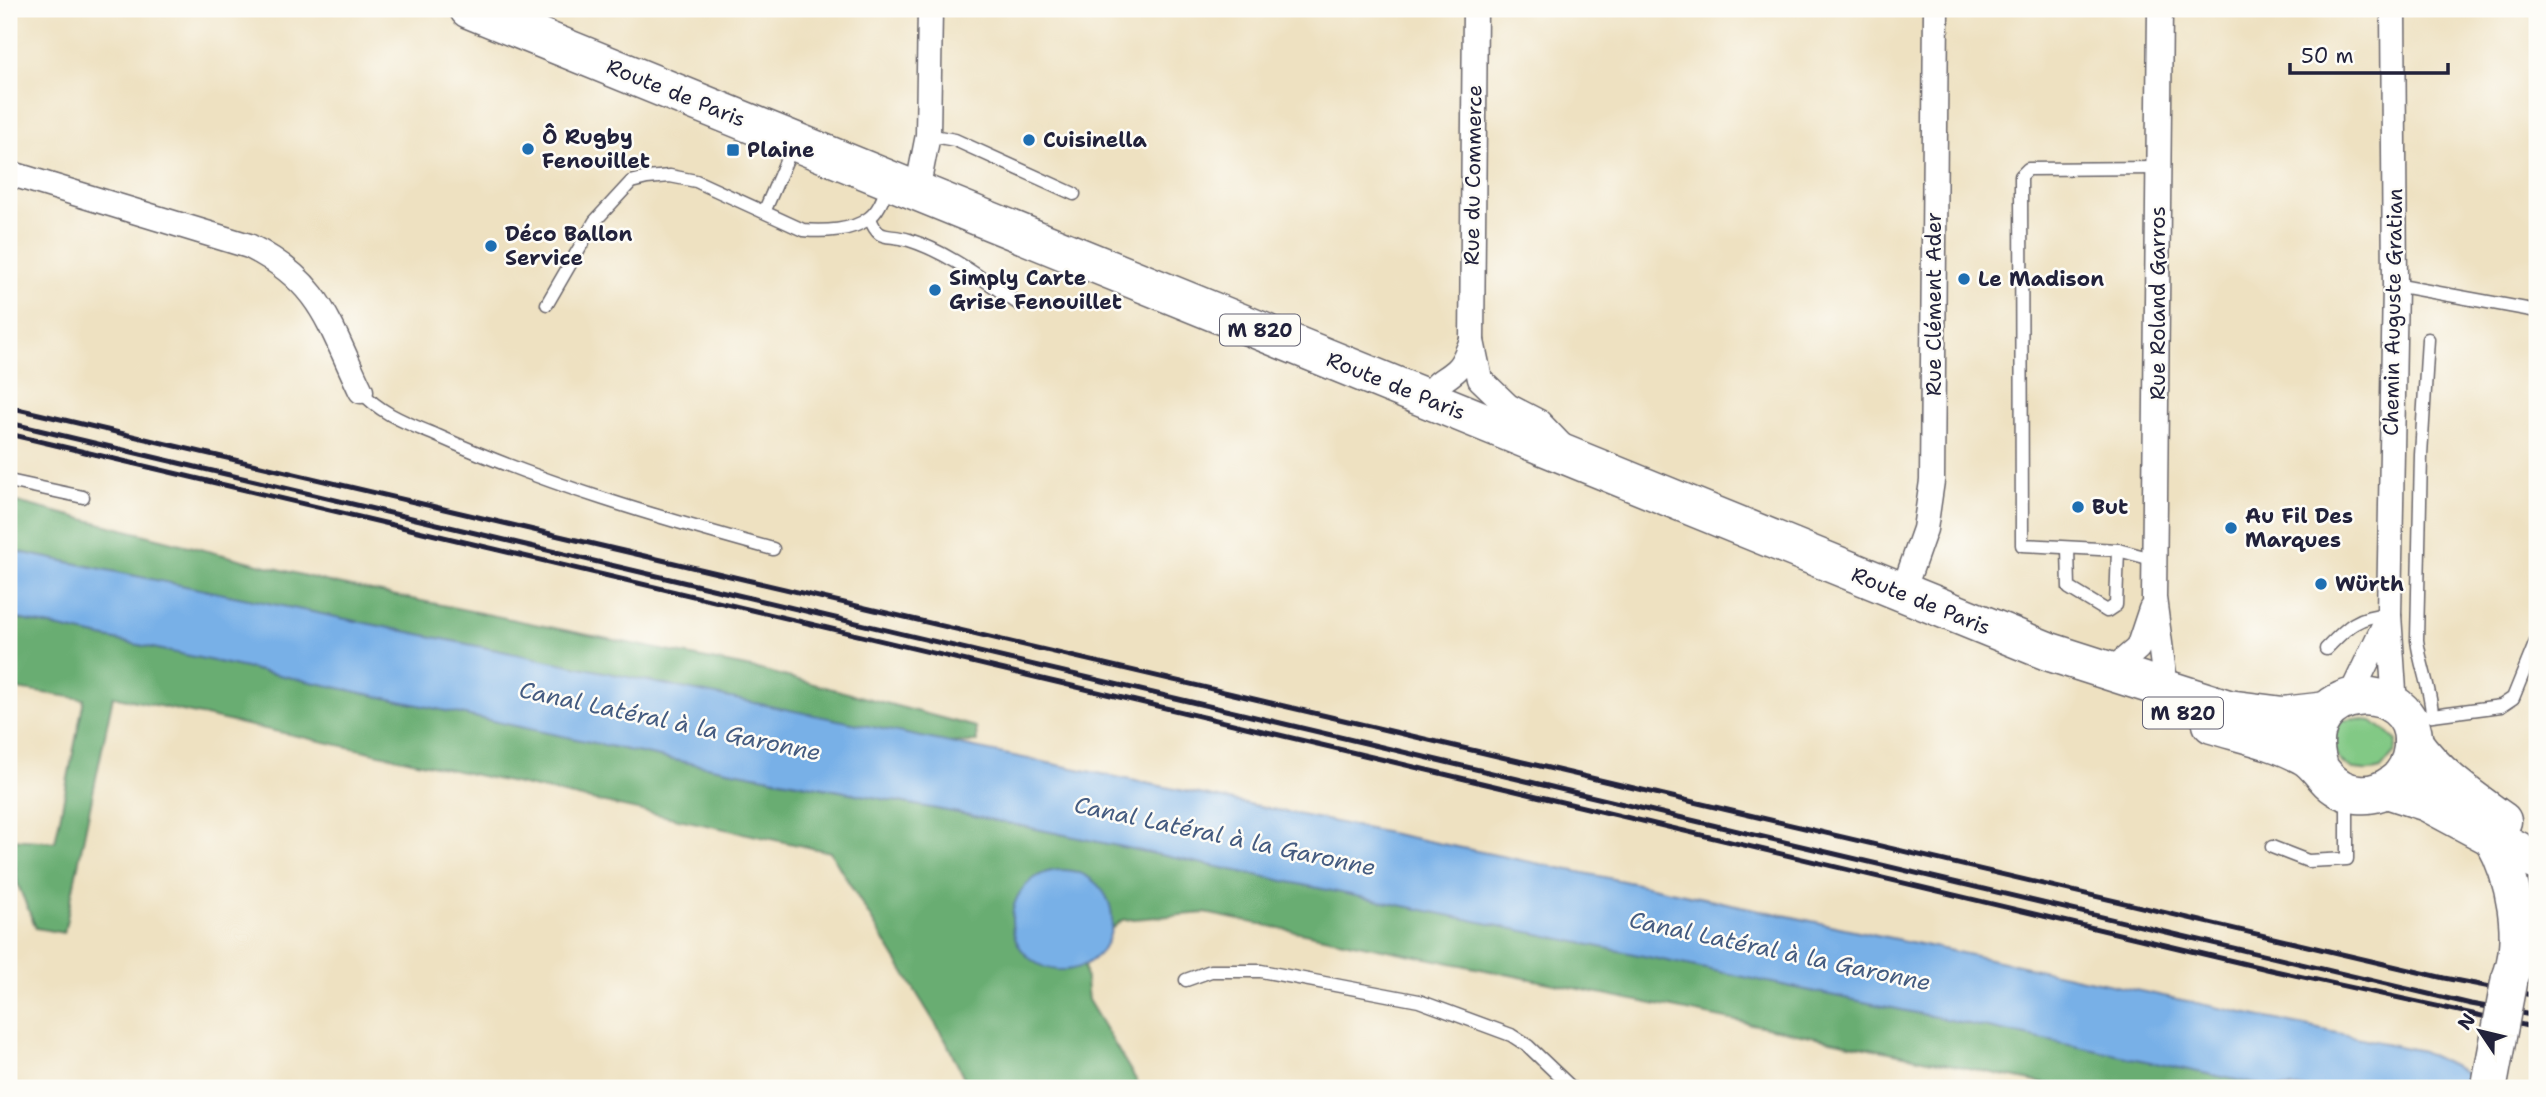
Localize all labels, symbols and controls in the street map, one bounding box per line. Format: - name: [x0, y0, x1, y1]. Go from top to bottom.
- scale bar: [2290, 32, 2448, 76]
- text: 50 m: [2301, 42, 2354, 70]
- street label: Route de Paris: [602, 52, 750, 134]
- street label: Rue du Commerce: [1457, 84, 1489, 266]
- place label: Ô Rugby Fenouillet: [542, 123, 650, 175]
- place label: Cuisinella: [1043, 126, 1147, 154]
- marker: Cuisinella: [1021, 132, 1037, 148]
- place label: Plaine: [747, 136, 815, 164]
- marker: Ô Rugby Fenouillet: [520, 141, 536, 157]
- marker: Plaine: [725, 142, 741, 158]
- street label: Chemin Auguste Gratian: [2377, 188, 2409, 436]
- street label: Rue Roland Garros: [2144, 206, 2172, 400]
- street label: Rue Clément Ader: [1920, 212, 1948, 396]
- place label: Déco Ballon Service: [505, 220, 633, 272]
- marker: Déco Ballon Service: [483, 238, 499, 254]
- place label: Simply Carte Grise Fenouillet: [949, 264, 1122, 316]
- place label: Le Madison: [1978, 265, 2104, 293]
- marker: Le Madison: [1956, 271, 1972, 287]
- marker: Simply Carte Grise Fenouillet: [927, 282, 943, 298]
- road number: M 820: [1220, 314, 1300, 346]
- street label: Route de Paris: [1322, 345, 1470, 427]
- place label: But: [2092, 493, 2128, 521]
- marker: But: [2070, 499, 2086, 515]
- place label: Au Fil Des Marques: [2245, 502, 2353, 554]
- marker: Au Fil Des Marques: [2223, 520, 2239, 536]
- street label: Route de Paris: [1847, 560, 1995, 642]
- place label: Würth: [2335, 570, 2404, 598]
- marker: Würth: [2313, 576, 2329, 592]
- water label: Canal Latéral à la Garonne: [516, 674, 824, 768]
- road number: M 820: [2143, 698, 2223, 728]
- water label: Canal Latéral à la Garonne: [1071, 789, 1379, 883]
- water label: Canal Latéral à la Garonne: [1626, 904, 1934, 998]
- north arrow: [2444, 996, 2514, 1066]
- text: N: [2452, 1008, 2481, 1035]

